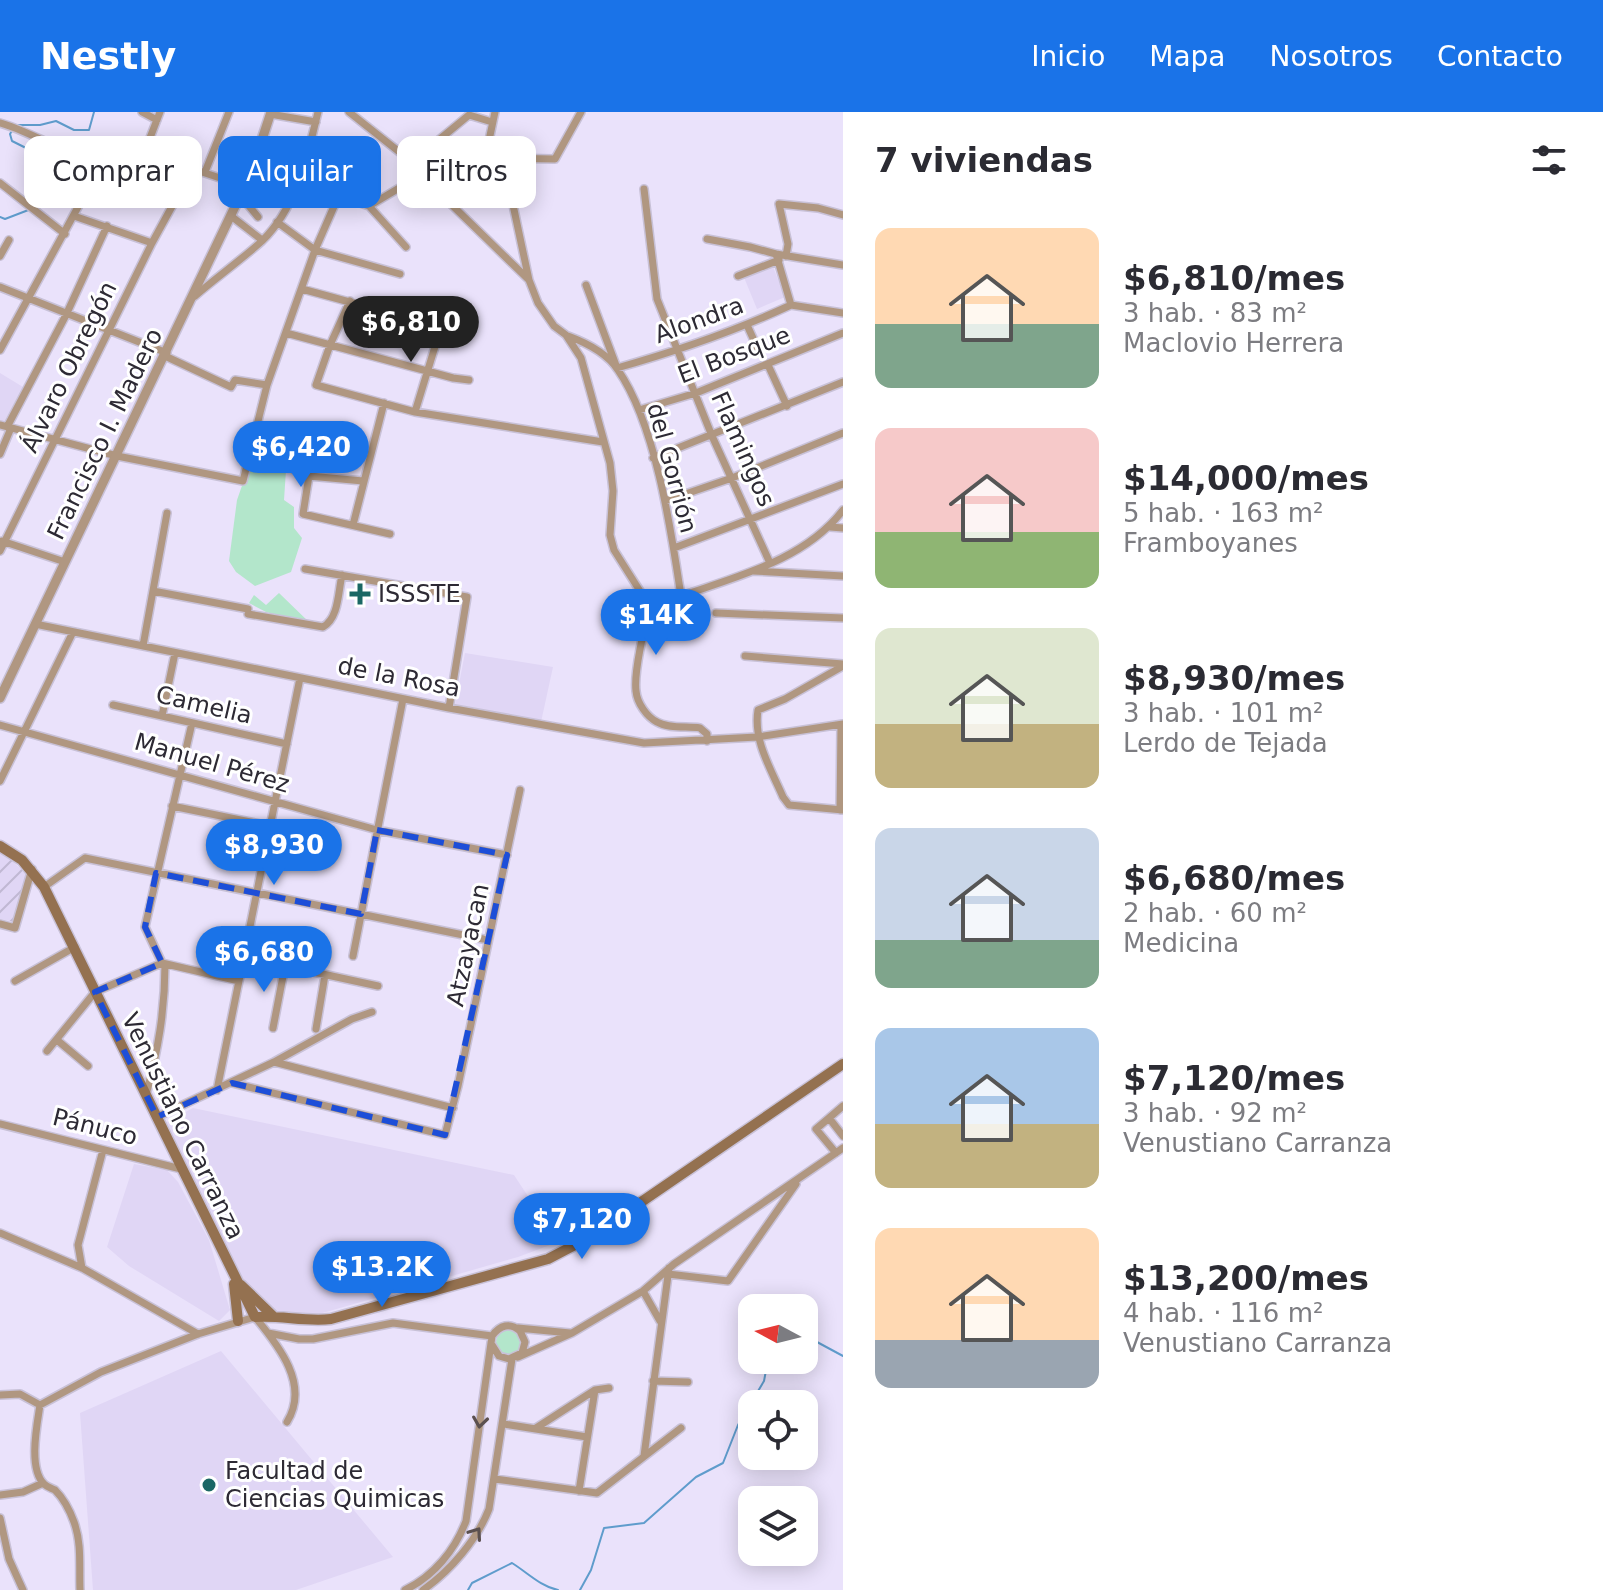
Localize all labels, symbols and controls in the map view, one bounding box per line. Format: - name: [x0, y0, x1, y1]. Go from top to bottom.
- text: Nestly: [40, 34, 176, 78]
- text: Inicio: [1031, 40, 1105, 73]
- text: Mapa: [1149, 40, 1226, 73]
- text: Nosotros: [1270, 40, 1393, 73]
- text: Contacto: [1437, 40, 1563, 73]
- chip: Comprar: [24, 136, 202, 208]
- chip: Alquilar: [218, 136, 381, 208]
- chip: Filtros: [397, 136, 536, 208]
- icon: filters: [1527, 138, 1571, 182]
- text: 7 viviendas: [875, 140, 1093, 180]
- text: $6,810/mes: [1123, 258, 1345, 298]
- icon: home: [939, 260, 1035, 356]
- street label: Álvaro Obregón: [15, 276, 123, 457]
- street label: Alondra: [651, 291, 747, 349]
- pin: $6,810: [346, 296, 476, 364]
- text: 3 hab. · 83 m²: [1123, 298, 1307, 328]
- text: $6,810: [361, 307, 461, 337]
- street label: El Bosque: [674, 321, 794, 389]
- street label: Francisco I. Madero: [42, 324, 168, 544]
- text: Maclovio Herrera: [1123, 328, 1344, 358]
- street label: Flamingos: [705, 387, 781, 511]
- street label: del Gorrión: [641, 400, 703, 536]
- pin: $6,420: [236, 421, 366, 489]
- text: $6,420: [251, 432, 351, 462]
- text: $14,000/mes: [1123, 458, 1369, 498]
- icon: home: [939, 460, 1035, 556]
- text: 5 hab. · 163 m²: [1123, 498, 1323, 528]
- text: Framboyanes: [1123, 528, 1298, 558]
- place label: ISSSTE: [378, 580, 461, 608]
- marker: ISSSTE: [349, 583, 371, 605]
- pin: $14K: [609, 589, 703, 657]
- text: $14K: [619, 600, 693, 630]
- street label: de la Rosa: [335, 651, 463, 703]
- text: $8,930/mes: [1123, 658, 1345, 698]
- icon: home: [939, 660, 1035, 756]
- street label: Camelia: [153, 680, 255, 730]
- text: 3 hab. · 101 m²: [1123, 698, 1323, 728]
- street label: Manuel Pérez: [131, 727, 293, 799]
- text: Lerdo de Tejada: [1123, 728, 1328, 758]
- pin: $8,930: [209, 819, 339, 887]
- text: $8,930: [224, 830, 324, 860]
- text: $6,680/mes: [1123, 858, 1345, 898]
- icon: home: [939, 860, 1035, 956]
- street label: Atzayacan: [441, 881, 495, 1009]
- text: 2 hab. · 60 m²: [1123, 898, 1307, 928]
- pin: $6,680: [199, 926, 329, 994]
- text: Medicina: [1123, 928, 1239, 958]
- text: $6,680: [214, 937, 314, 967]
- street label: Venustiano Carranza: [116, 1008, 250, 1244]
- text: $7,120/mes: [1123, 1058, 1345, 1098]
- icon: home: [939, 1060, 1035, 1156]
- text: 3 hab. · 92 m²: [1123, 1098, 1307, 1128]
- street label: Pánuco: [50, 1103, 140, 1151]
- text: Venustiano Carranza: [1123, 1128, 1392, 1158]
- pin: $7,120: [517, 1193, 647, 1261]
- text: $7,120: [532, 1204, 632, 1234]
- pin: $13.2K: [317, 1241, 447, 1309]
- text: $13.2K: [331, 1252, 433, 1282]
- text: $13,200/mes: [1123, 1258, 1369, 1298]
- icon: home: [939, 1260, 1035, 1356]
- north arrow: [738, 1294, 818, 1374]
- map controls: [738, 1294, 818, 1566]
- text: 4 hab. · 116 m²: [1123, 1298, 1323, 1328]
- text: Venustiano Carranza: [1123, 1328, 1392, 1358]
- button: locate: [738, 1390, 818, 1470]
- one-way arrow: [472, 1415, 489, 1429]
- place label: Facultad de Ciencias Quimicas: [225, 1457, 444, 1513]
- marker: Facultad de Ciencias Quimicas: [200, 1476, 218, 1494]
- button: layers: [738, 1486, 818, 1566]
- one-way arrow: [466, 1528, 481, 1542]

